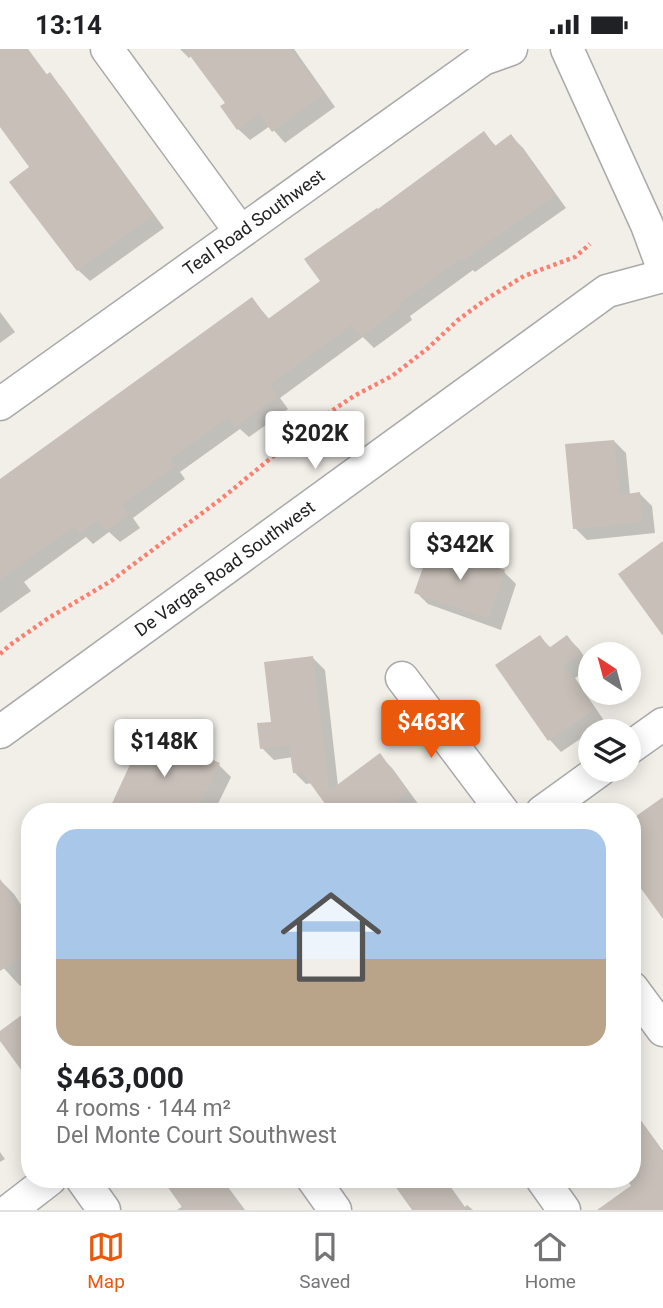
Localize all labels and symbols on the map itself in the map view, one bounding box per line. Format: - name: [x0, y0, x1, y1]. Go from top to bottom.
- street label: Teal Road Southwest: [179, 165, 328, 280]
- pin: $202K: [266, 411, 364, 471]
- street label: De Vargas Road Southwest: [131, 496, 319, 640]
- pin: $342K: [411, 523, 509, 582]
- north arrow: [578, 642, 640, 705]
- pin: $463K: [382, 701, 480, 760]
- pin: $148K: [115, 719, 213, 779]

